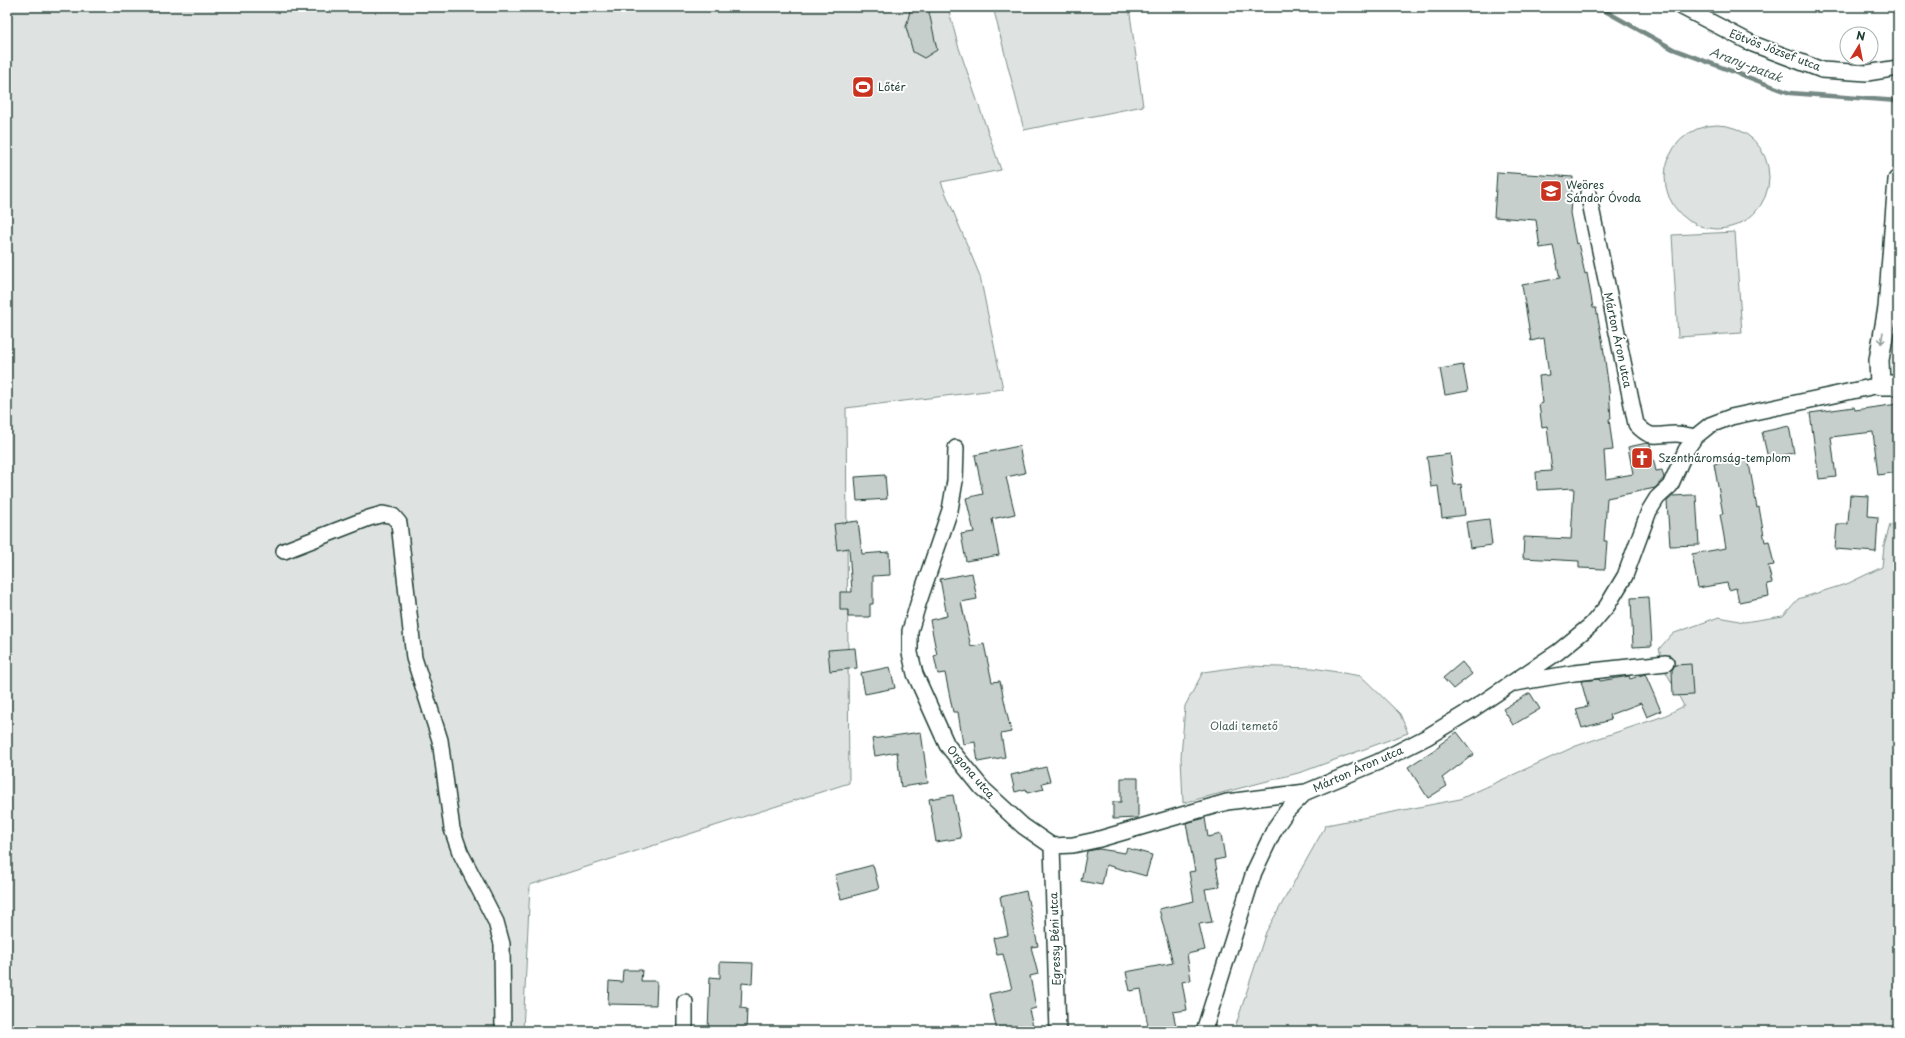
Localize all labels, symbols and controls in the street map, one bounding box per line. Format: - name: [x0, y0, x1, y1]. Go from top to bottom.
- street label: Eötvös József utca: [1727, 24, 1824, 75]
- north arrow: [1839, 26, 1879, 66]
- text: N: [1855, 27, 1867, 45]
- water label: Arany-patak: [1707, 42, 1786, 86]
- sports icon: Lőtér: [850, 74, 876, 100]
- place label: Lőtér: [878, 78, 906, 95]
- place label: Weöres Sándor Óvoda: [1566, 176, 1641, 206]
- school or university icon: Weöres Sándor Óvoda: [1538, 178, 1564, 204]
- street label: Márton Áron utca: [1600, 291, 1637, 389]
- one-way arrow: [1878, 332, 1886, 345]
- church icon: Szentháromság-templom: [1629, 445, 1655, 471]
- place label: Szentháromság-templom: [1658, 449, 1791, 466]
- park label: Oladi temető: [1210, 717, 1278, 734]
- street label: Orgona utca: [943, 741, 1000, 802]
- street label: Márton Áron utca: [1310, 741, 1406, 796]
- street label: Egressy Béni utca: [1044, 892, 1065, 986]

